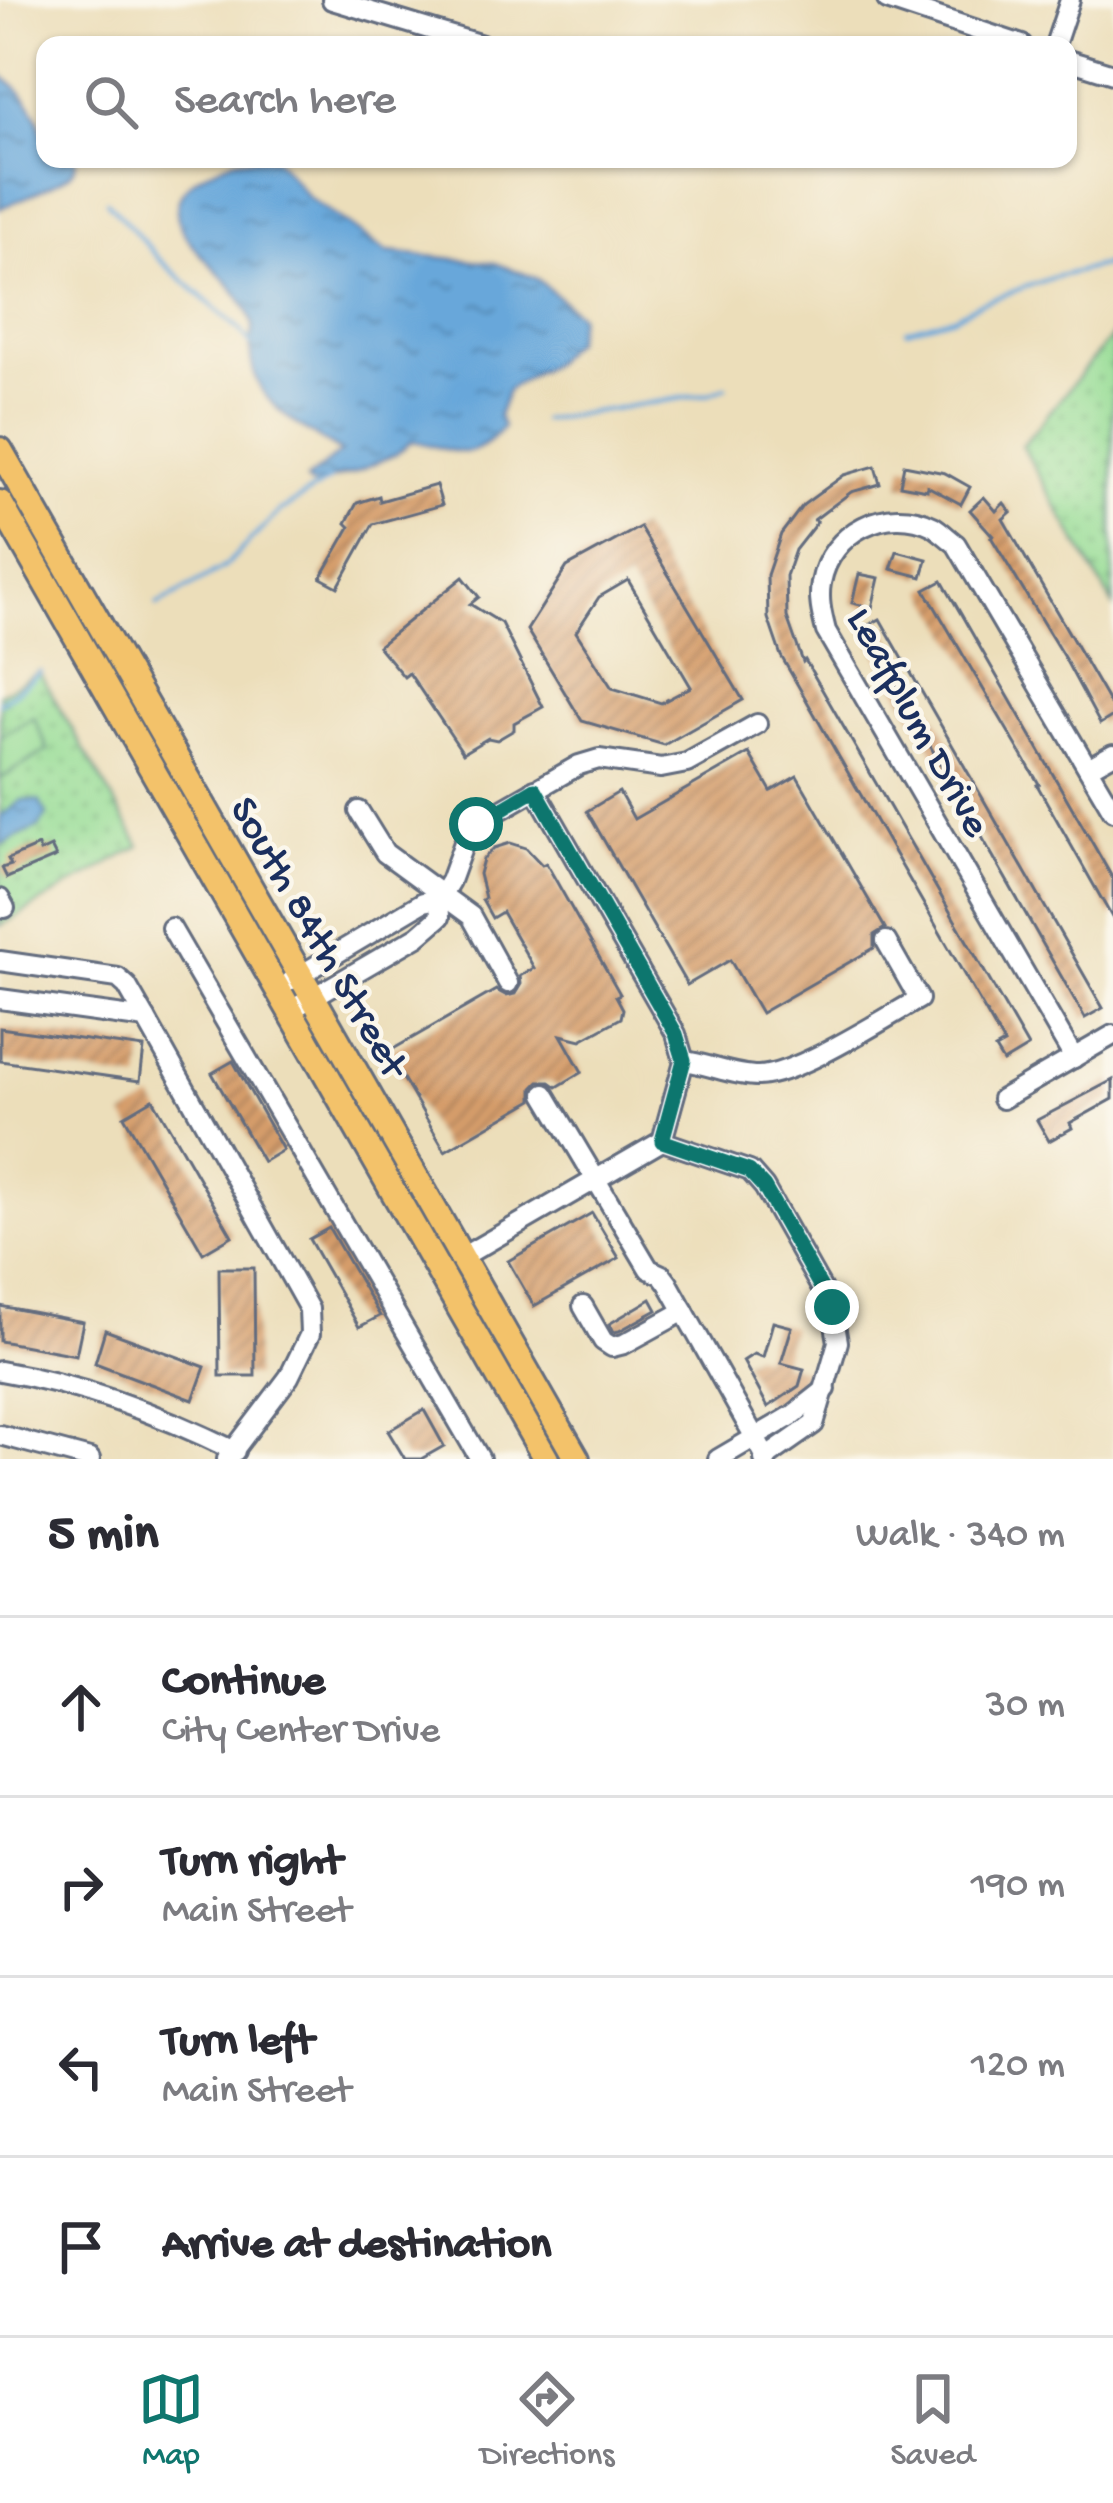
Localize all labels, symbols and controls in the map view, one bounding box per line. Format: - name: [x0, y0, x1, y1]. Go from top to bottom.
- search box: [36, 36, 1077, 168]
- icon: search: [78, 69, 144, 135]
- text: Search here: [174, 76, 396, 129]
- street label: Leafplum Drive: [832, 601, 999, 848]
- street label: South 84th Street: [215, 790, 417, 1091]
- route start: [449, 797, 503, 851]
- route end: [805, 1280, 859, 1334]
- text: 5 min: [48, 1507, 158, 1567]
- text: Walk · 340 m: [856, 1514, 1065, 1560]
- text: Continue: [162, 1657, 325, 1710]
- icon: ahead: [48, 1674, 114, 1740]
- text: 30 m: [986, 1684, 1065, 1730]
- text: City Center Drive: [162, 1710, 440, 1756]
- text: Turn right: [162, 1837, 342, 1890]
- icon: right: [48, 1854, 114, 1920]
- text: 190 m: [971, 1864, 1065, 1910]
- text: Main Street: [162, 1890, 351, 1936]
- text: Turn left: [162, 2017, 314, 2070]
- icon: left: [48, 2034, 114, 2100]
- text: 120 m: [971, 2044, 1065, 2090]
- text: Main Street: [162, 2070, 351, 2116]
- icon: arrive: [48, 2214, 114, 2280]
- text: Arrive at destination: [162, 2220, 551, 2273]
- tab: Map: [138, 2366, 204, 2476]
- tab: Directions: [480, 2366, 614, 2476]
- tab: Saved: [890, 2366, 975, 2476]

